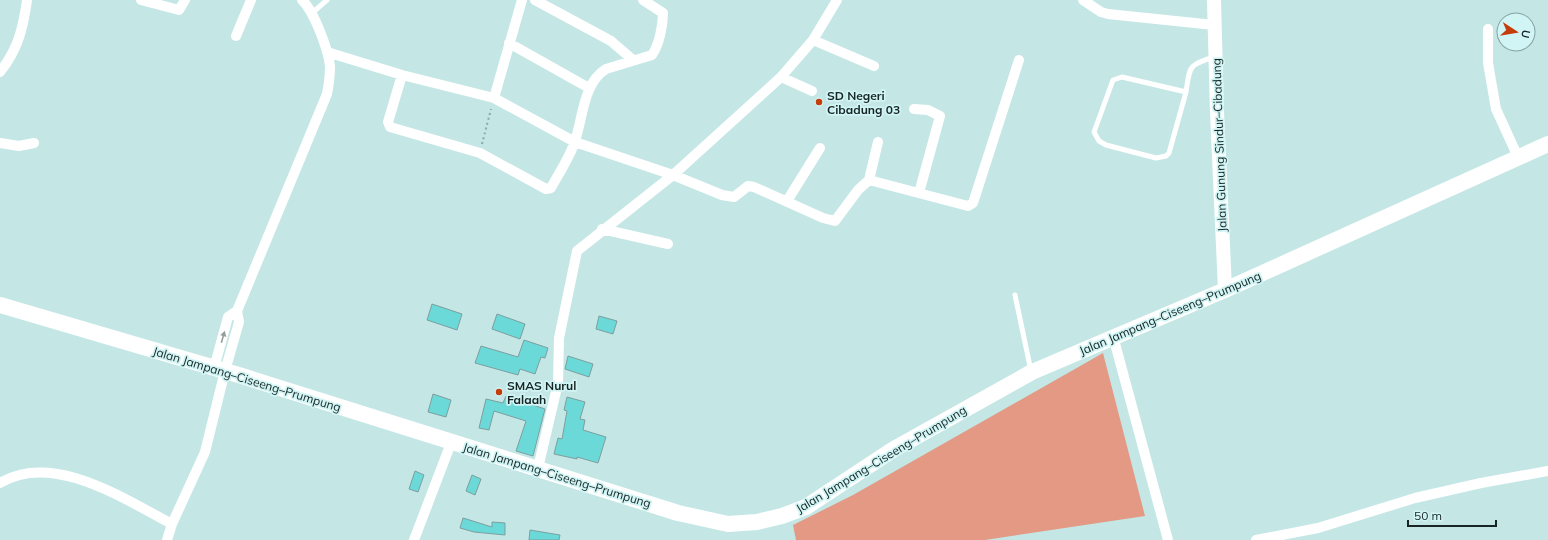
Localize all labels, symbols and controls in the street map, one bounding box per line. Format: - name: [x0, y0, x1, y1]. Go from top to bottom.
- north arrow: [1496, 12, 1536, 52]
- text: U: [1518, 29, 1533, 40]
- street label: Jalan Gunung Sindur–Cibadung: [1208, 58, 1230, 232]
- place label: SD Negeri Cibadung 03: [827, 88, 900, 117]
- marker: SD Negeri Cibadung 03: [814, 97, 824, 107]
- street label: Jalan Jampang–Ciseeng–Prumpung: [1077, 268, 1263, 358]
- one-way arrow: [220, 331, 226, 343]
- street label: Jalan Jampang–Ciseeng–Prumpung: [151, 343, 343, 415]
- place label: SMAS Nurul Falaah: [507, 378, 576, 407]
- marker: SMAS Nurul Falaah: [494, 387, 504, 397]
- street label: Jalan Jampang–Ciseeng–Prumpung: [793, 402, 969, 516]
- street label: Jalan Jampang–Ciseeng–Prumpung: [461, 439, 653, 511]
- scale bar: [1408, 502, 1496, 528]
- text: 50 m: [1414, 508, 1442, 523]

